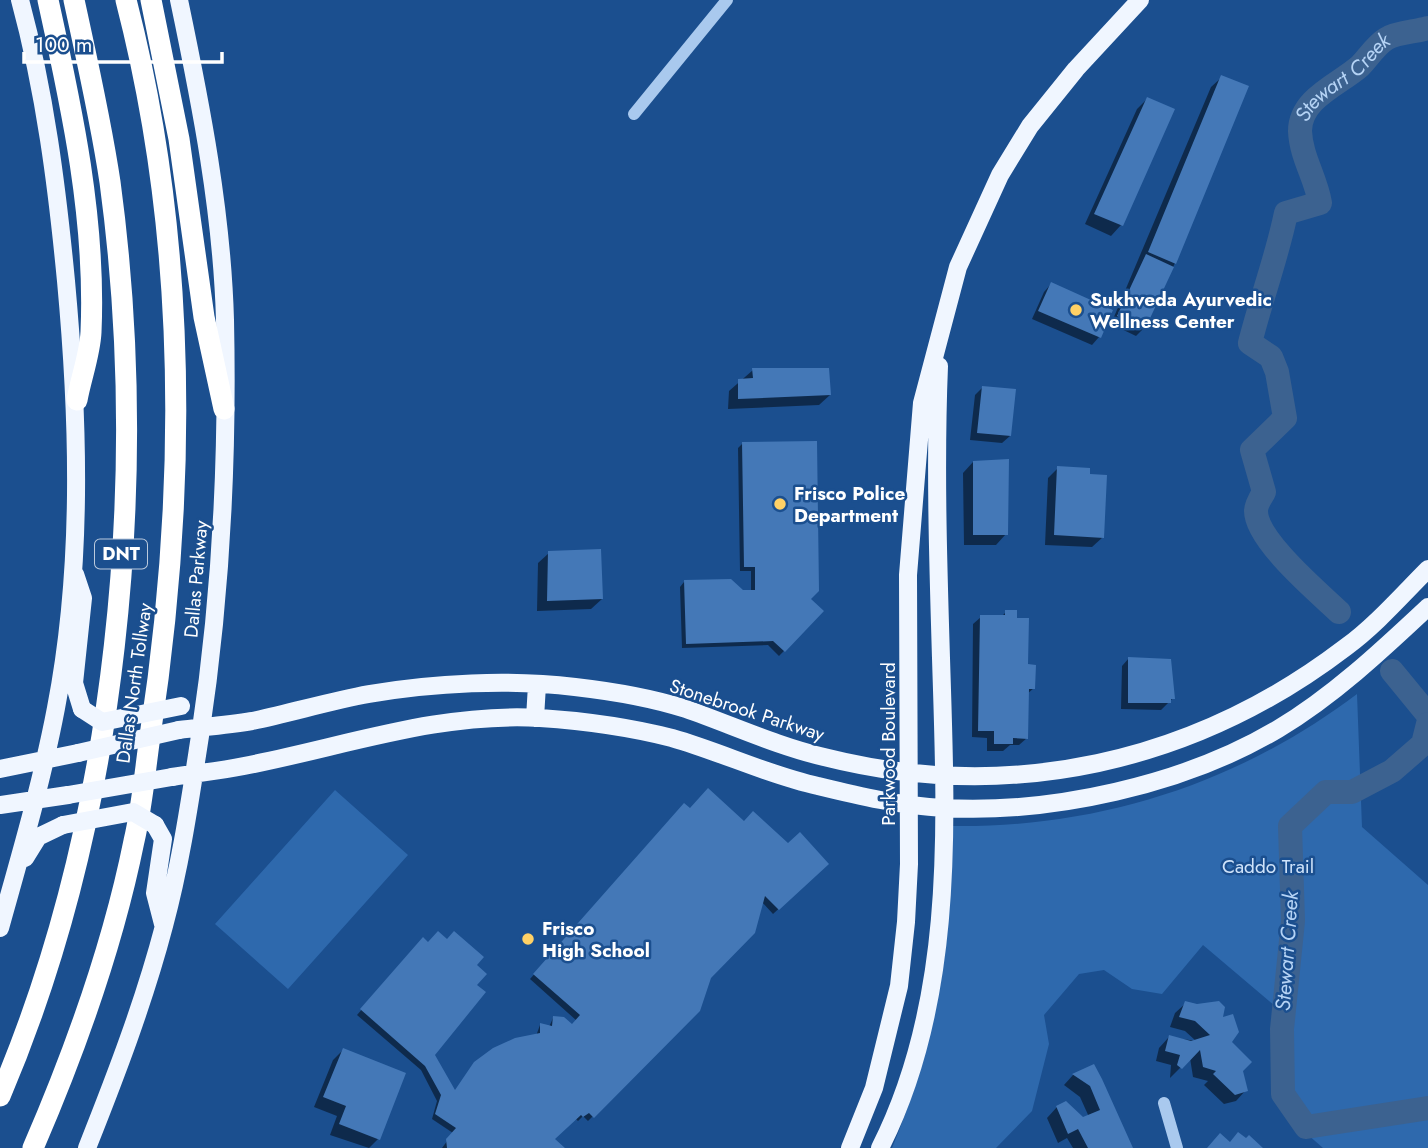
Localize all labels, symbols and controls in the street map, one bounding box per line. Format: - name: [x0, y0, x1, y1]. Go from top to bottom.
- scale bar: [24, 21, 222, 65]
- water label: Stewart Creek: [1288, 25, 1397, 126]
- text: 100 m: [35, 30, 92, 60]
- place label: Sukhveda Ayurvedic Wellness Center: [1090, 286, 1272, 335]
- marker: Sukhveda Ayurvedic Wellness Center: [1068, 302, 1084, 318]
- place label: Frisco Police Department: [794, 480, 905, 529]
- marker: Frisco Police Department: [772, 496, 788, 512]
- street label: Dallas Parkway: [177, 519, 215, 639]
- road number: DNT: [95, 540, 147, 568]
- street label: Dallas North Tollway: [109, 601, 159, 765]
- street label: Parkwood Boulevard: [875, 662, 902, 826]
- street label: Stonebrook Parkway: [666, 672, 829, 748]
- park label: Caddo Trail: [1222, 853, 1314, 880]
- water label: Stewart Creek: [1268, 889, 1306, 1012]
- place label: Frisco High School: [542, 915, 650, 964]
- marker: Frisco High School: [520, 931, 536, 947]

